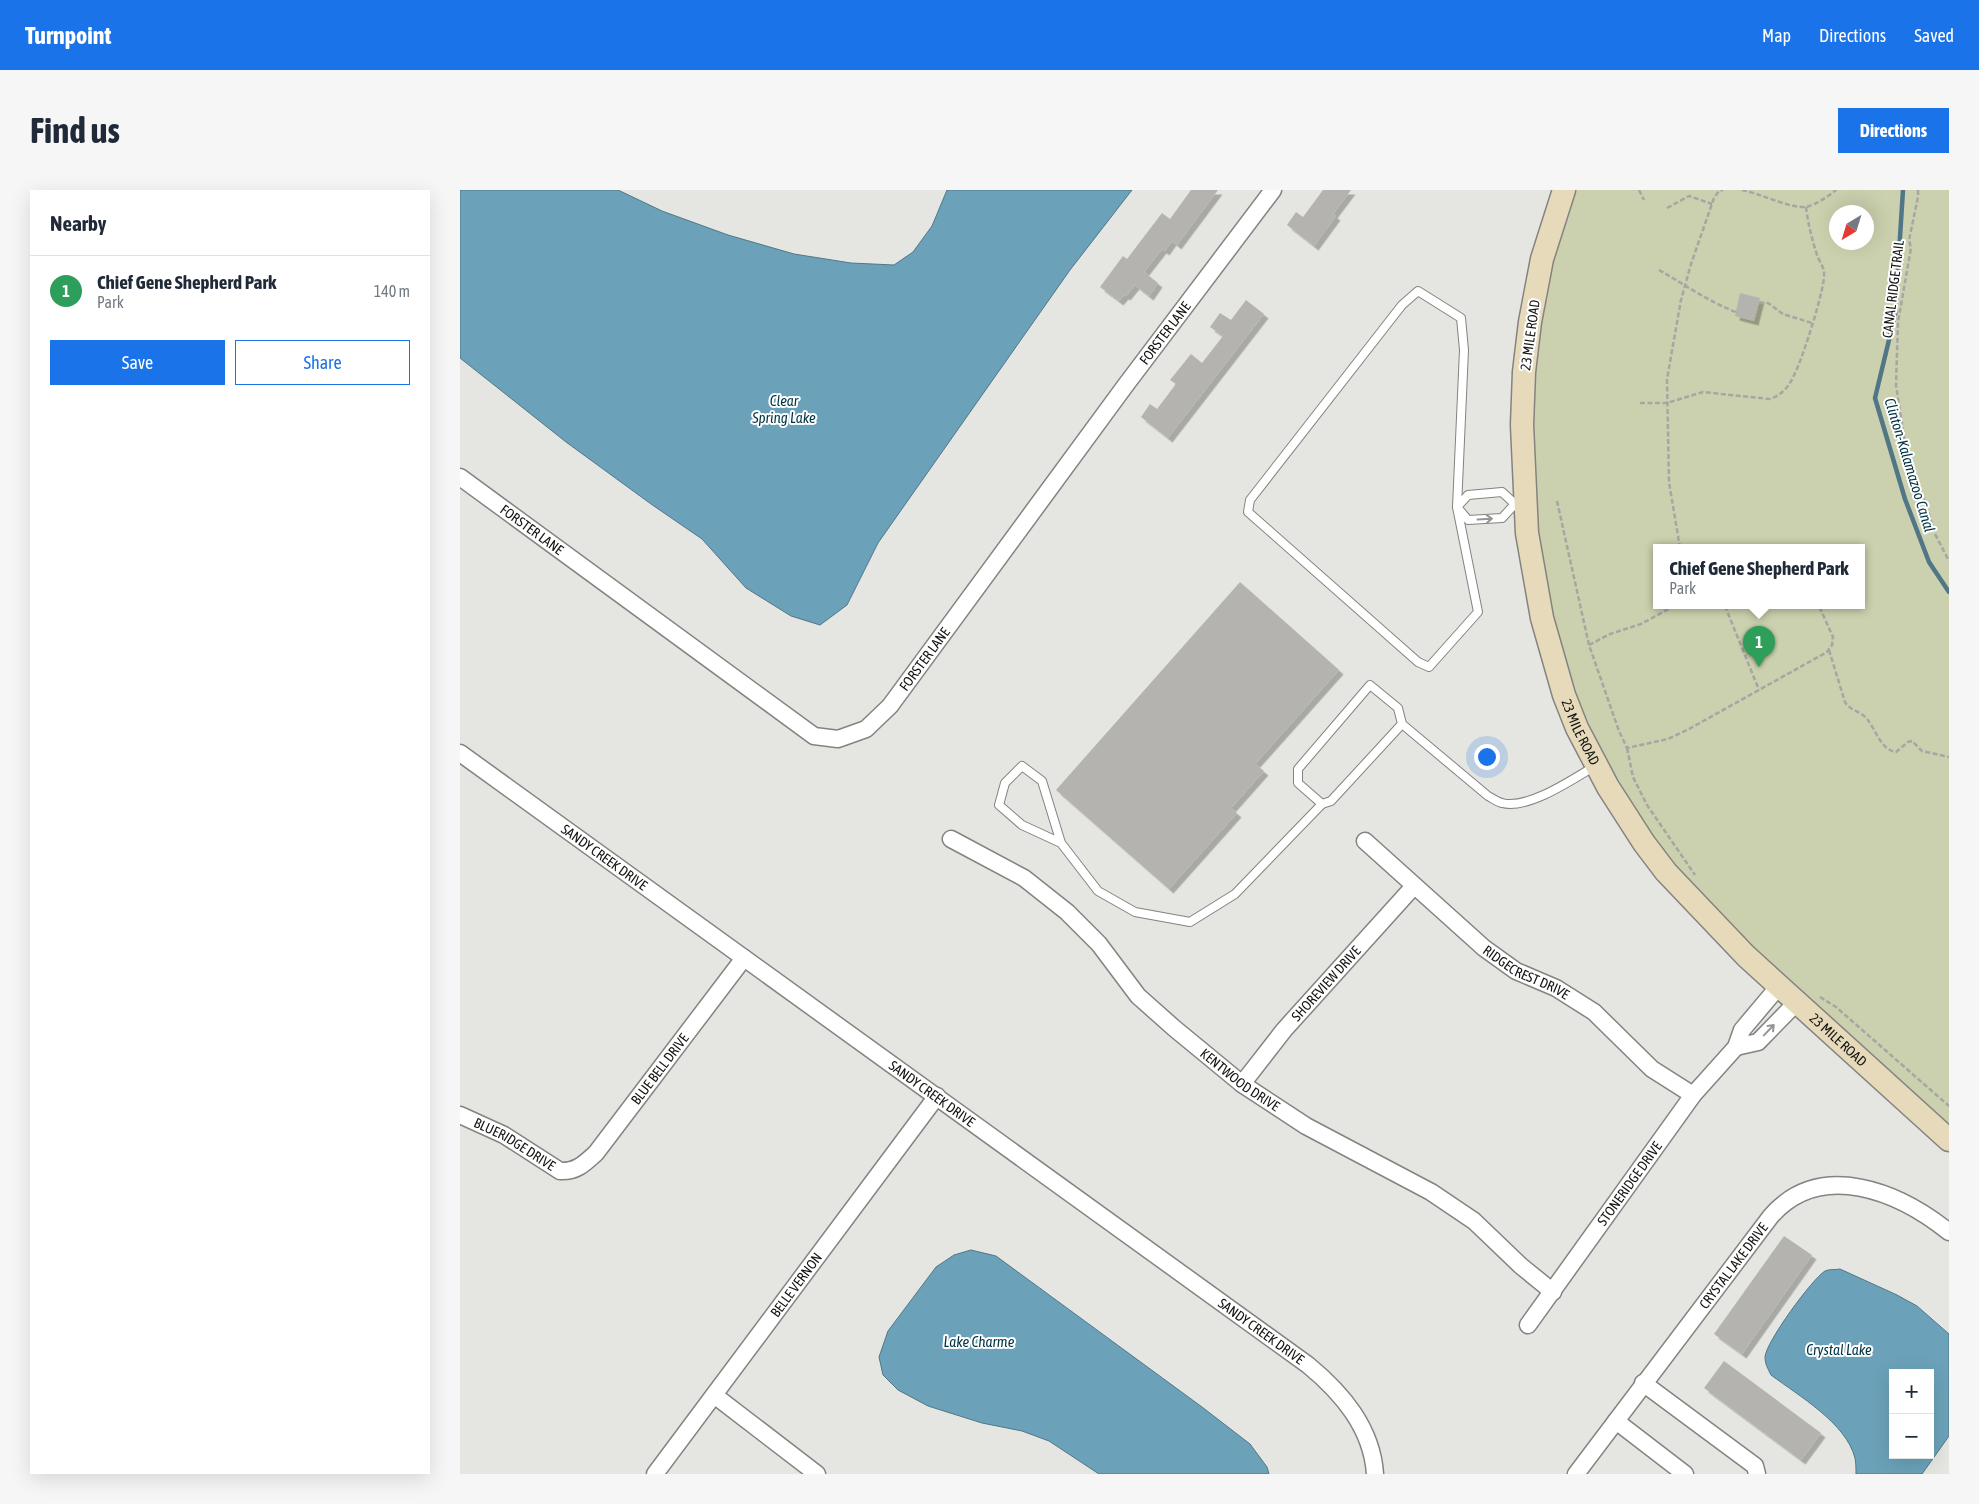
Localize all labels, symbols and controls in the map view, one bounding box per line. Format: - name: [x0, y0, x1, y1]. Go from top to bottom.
- text: Turnpoint: [25, 22, 111, 49]
- text: Map: [1762, 25, 1791, 46]
- text: Directions: [1819, 25, 1886, 46]
- text: Saved: [1914, 25, 1954, 46]
- button: Directions: [1838, 108, 1949, 153]
- text: Find us: [30, 110, 120, 150]
- north arrow: [1829, 205, 1874, 250]
- text: Nearby: [50, 211, 106, 235]
- street label: CANAL RIDGE TRAIL: [1879, 239, 1907, 339]
- text: Chief Gene Shepherd Park: [97, 271, 276, 293]
- text: 1: [62, 282, 70, 300]
- text: 140 m: [374, 282, 410, 300]
- text: Park: [97, 293, 124, 311]
- street label: FORSTER LANE: [1136, 299, 1194, 368]
- street label: 23 MILE ROAD: [1517, 299, 1543, 371]
- button: Save: [50, 340, 225, 385]
- button: Share: [235, 340, 410, 385]
- water label: Clear Spring Lake: [751, 392, 816, 426]
- water label: Clinton-Kalamazoo Canal: [1881, 396, 1939, 534]
- street label: FORSTER LANE: [497, 501, 567, 558]
- one-way arrow: [1476, 515, 1492, 524]
- popup: [1653, 544, 1865, 609]
- text: Chief Gene Shepherd Park: [1669, 557, 1849, 579]
- text: Park: [1669, 579, 1696, 597]
- street label: FORSTER LANE: [896, 624, 953, 694]
- pin: 1: [1743, 626, 1775, 667]
- street label: 23 MILE ROAD: [1558, 697, 1603, 768]
- your location: [1474, 744, 1500, 770]
- street label: SANDY CREEK DRIVE: [558, 821, 650, 893]
- street label: RIDGECREST DRIVE: [1480, 942, 1572, 1002]
- street label: SHOREVIEW DRIVE: [1288, 943, 1364, 1024]
- street label: 23 MILE ROAD: [1806, 1010, 1870, 1070]
- one-way arrow: [1763, 1024, 1776, 1036]
- street label: BLUE BELL DRIVE: [628, 1030, 692, 1108]
- street label: KENTWOOD DRIVE: [1197, 1045, 1283, 1114]
- street label: SANDY CREEK DRIVE: [886, 1057, 978, 1130]
- street label: BLUERIDGE DRIVE: [472, 1114, 558, 1174]
- street label: STONERIDGE DRIVE: [1594, 1139, 1665, 1229]
- street label: CRYSTAL LAKE DRIVE: [1696, 1220, 1771, 1312]
- street label: BELLE VERNON: [767, 1250, 825, 1320]
- street label: SANDY CREEK DRIVE: [1215, 1295, 1307, 1368]
- water label: Lake Charme: [944, 1333, 1015, 1350]
- water label: Crystal Lake: [1806, 1341, 1872, 1358]
- map controls: [1889, 1369, 1934, 1459]
- button: +: [1889, 1369, 1934, 1414]
- button: −: [1889, 1414, 1934, 1459]

